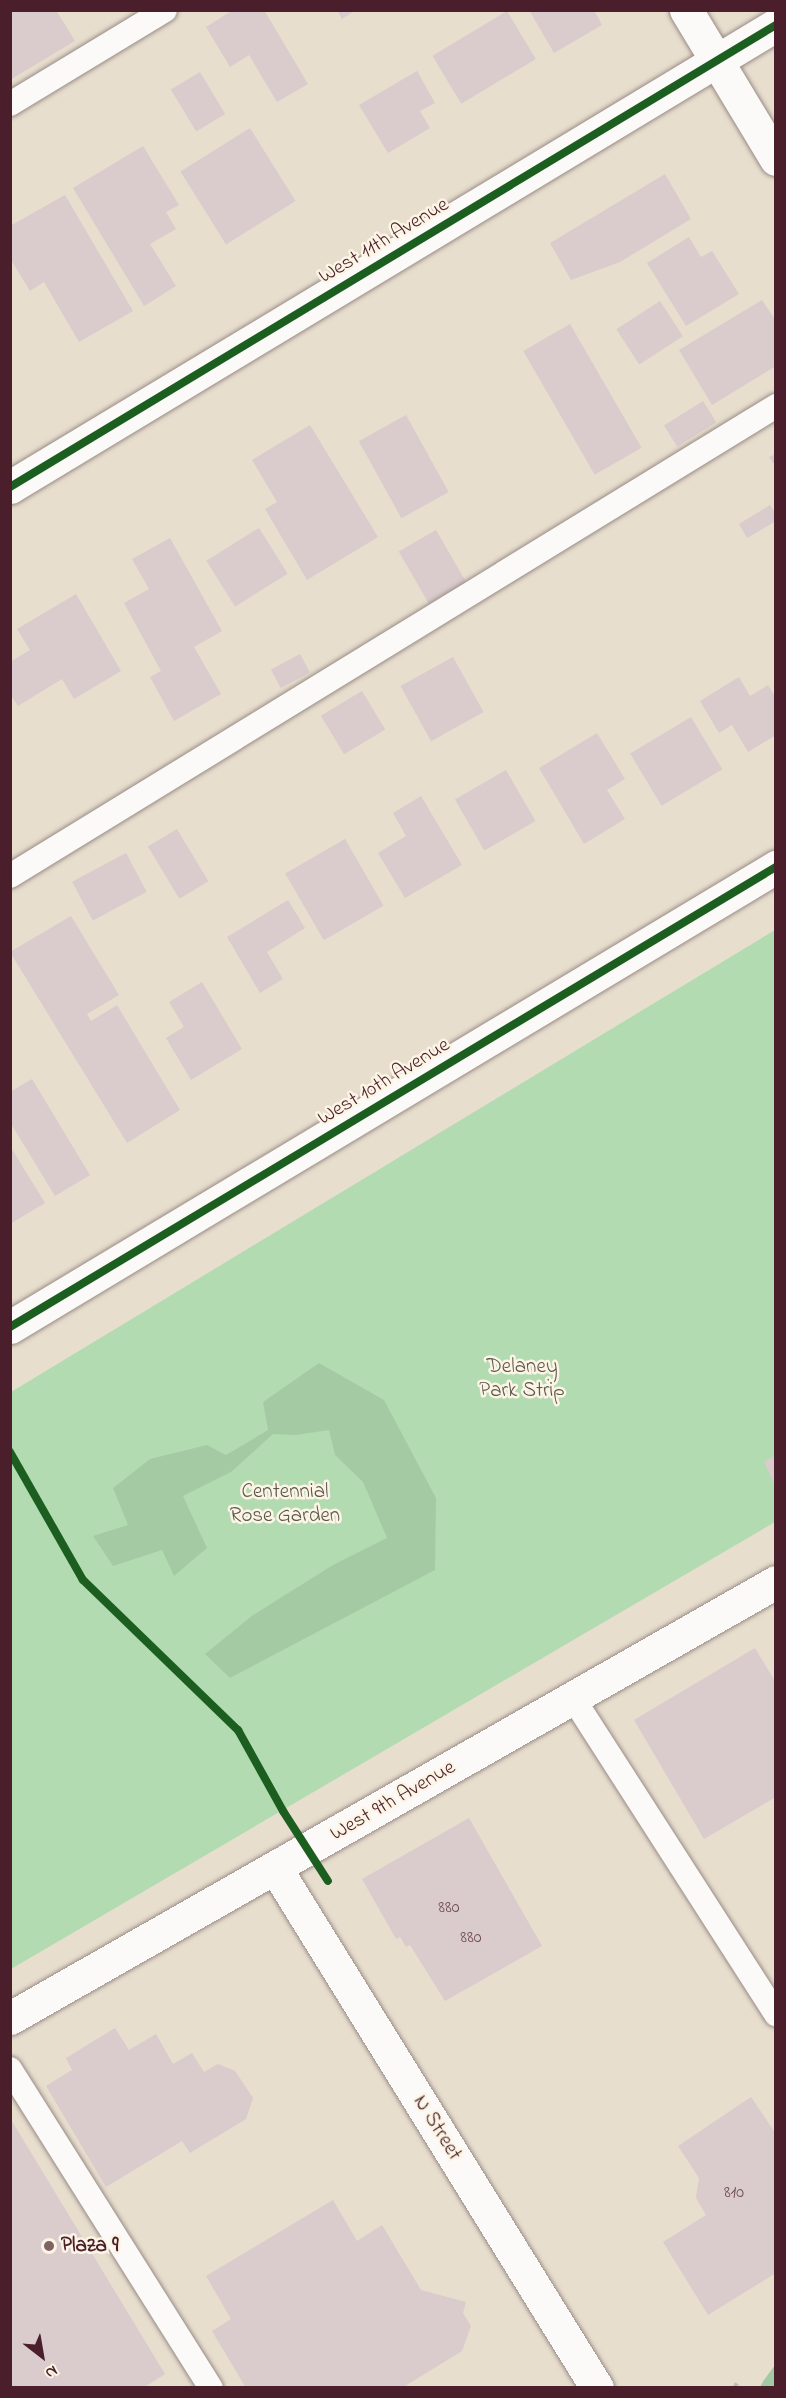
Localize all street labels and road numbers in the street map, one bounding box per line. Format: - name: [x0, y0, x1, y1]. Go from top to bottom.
- street label: West 11th Avenue: [314, 192, 454, 290]
- street label: West 10th Avenue: [313, 1033, 455, 1131]
- street label: West 9th Avenue: [326, 1755, 460, 1847]
- street label: N Street: [407, 2091, 467, 2165]

